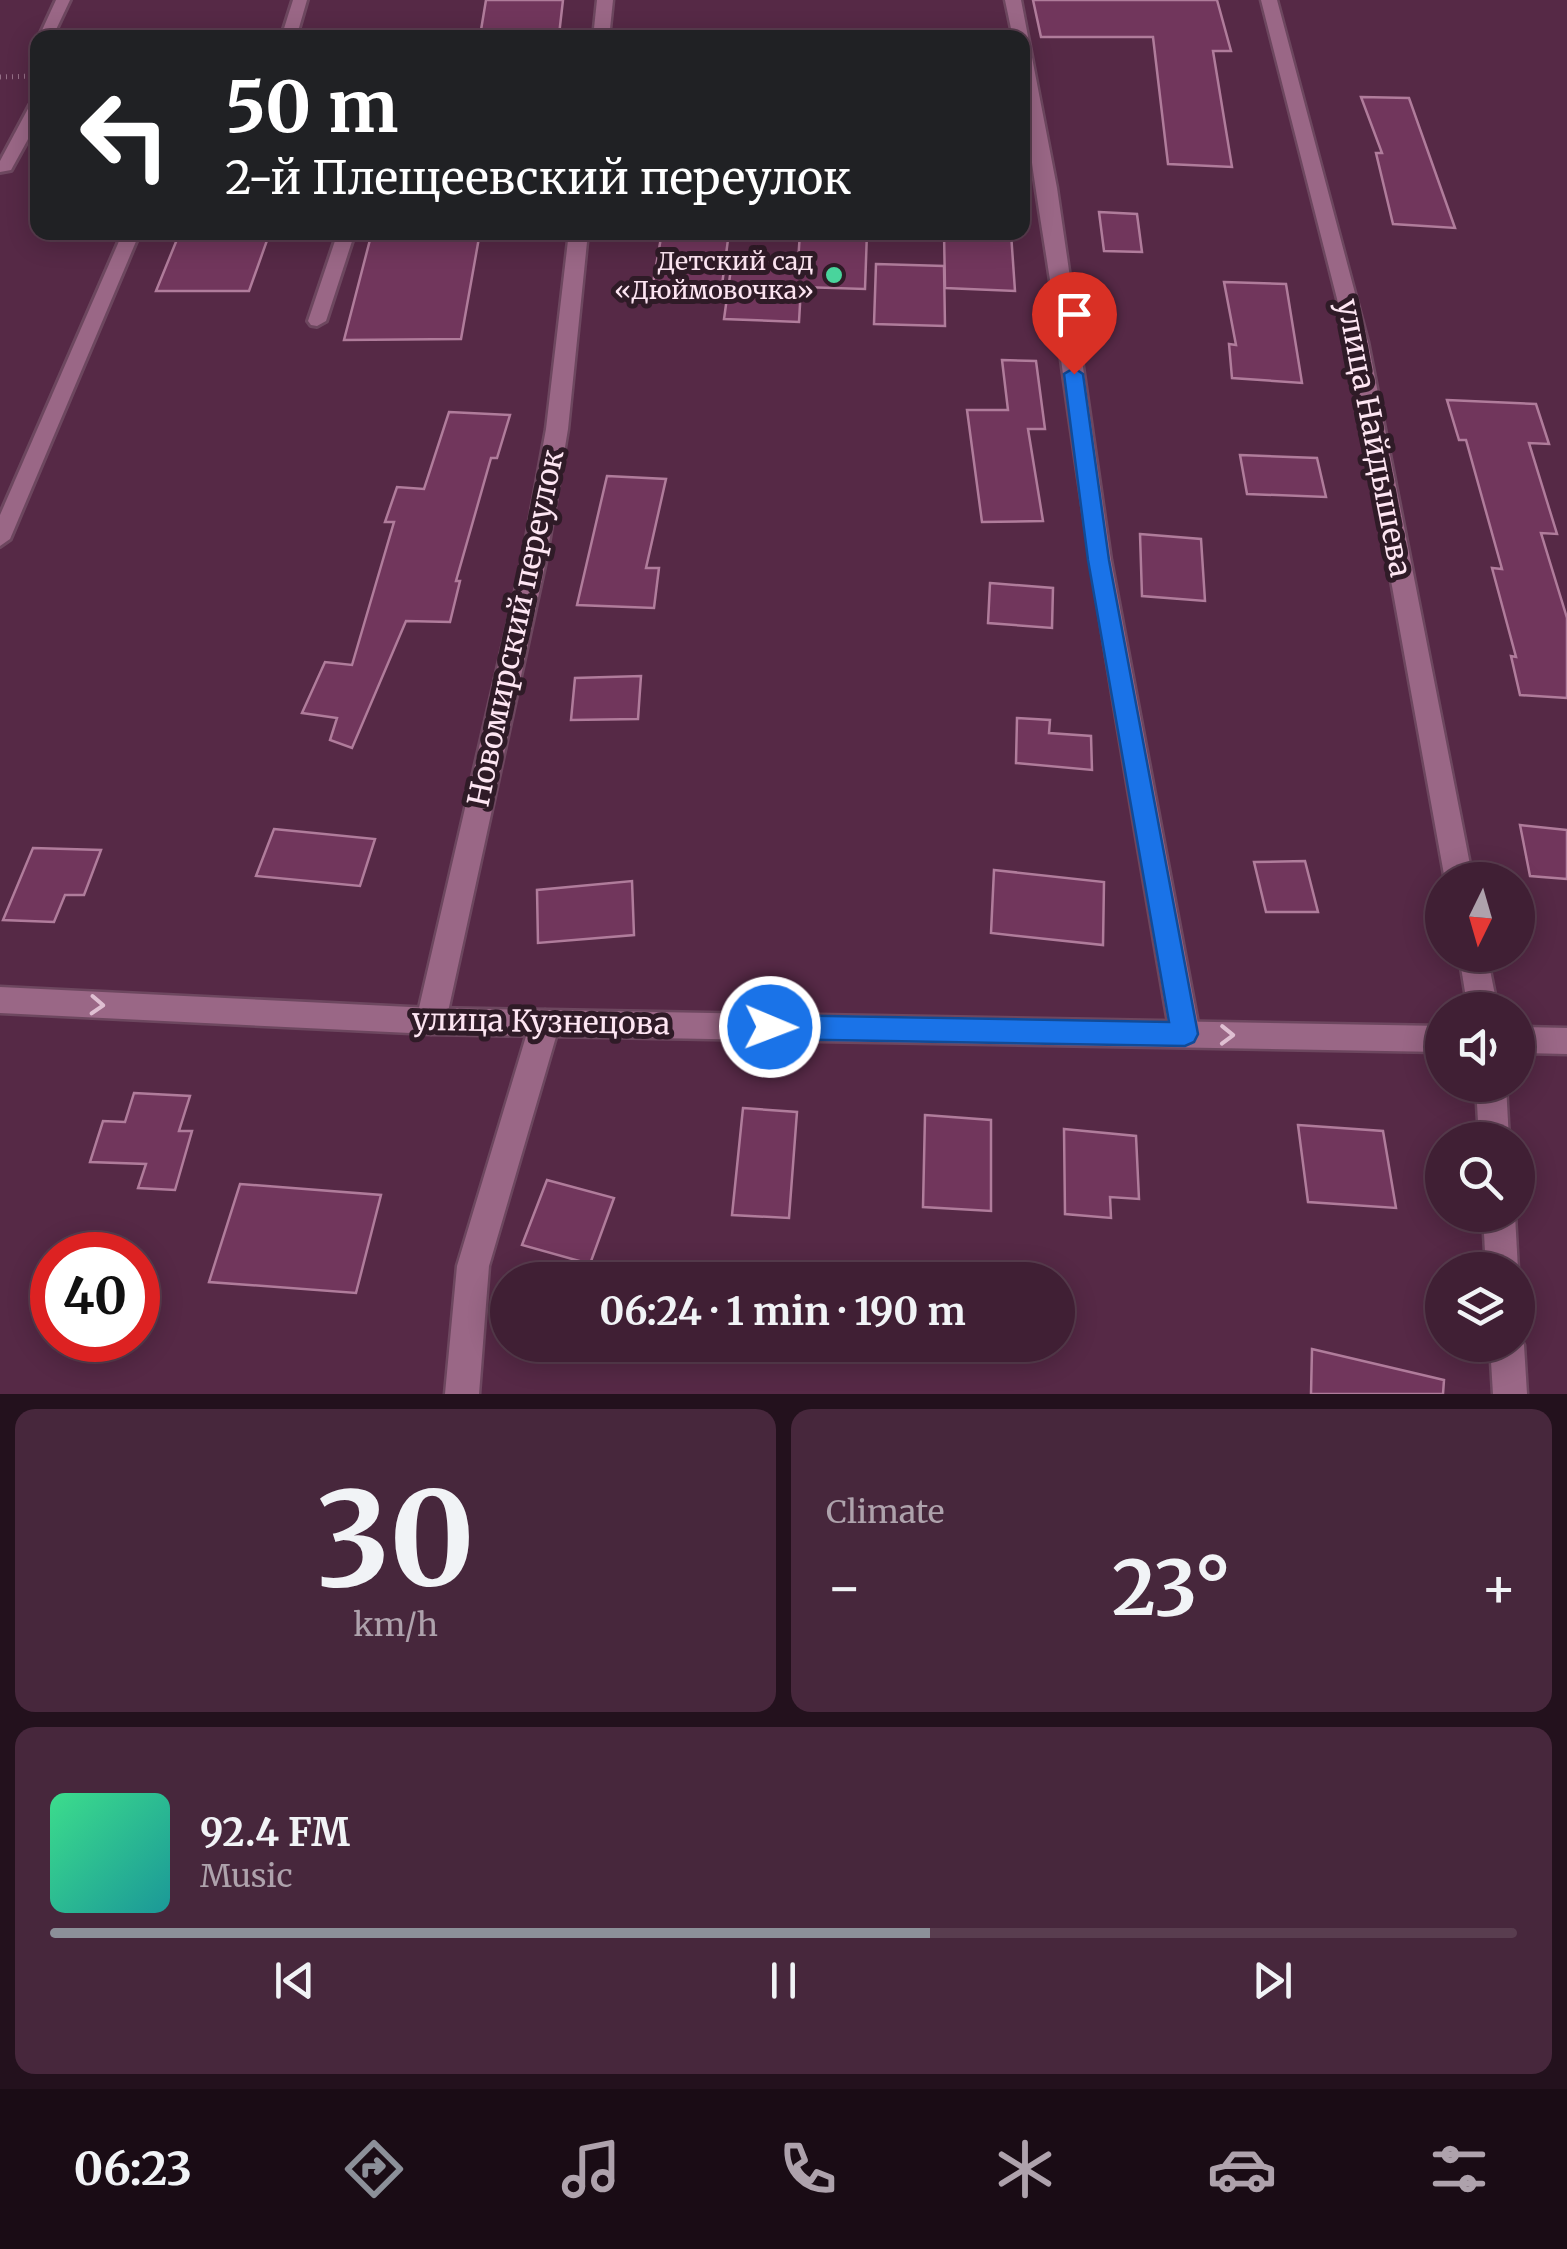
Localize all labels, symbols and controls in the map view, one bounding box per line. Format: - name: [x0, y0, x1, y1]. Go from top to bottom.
- text: 50 m: [225, 63, 398, 151]
- icon: left: [60, 70, 190, 200]
- text: 2-й Плещеевский переулок: [225, 150, 851, 206]
- place label: Детский сад «Дюймовочка»: [614, 245, 814, 306]
- marker: Детский сад «Дюймовочка»: [823, 264, 845, 286]
- pin: [1032, 272, 1117, 375]
- icon: arrive: [1047, 287, 1102, 342]
- street label: улица Найдышева: [1329, 296, 1421, 580]
- street label: Новомирский переулок: [459, 446, 571, 810]
- north arrow: [1425, 862, 1535, 972]
- map controls: [1425, 862, 1535, 1362]
- position arrow: [718, 975, 822, 1079]
- button: sound: [1425, 992, 1535, 1102]
- one-way arrow: [90, 994, 106, 1015]
- street label: улица Кузнецова: [412, 1000, 670, 1042]
- one-way arrow: [1219, 1024, 1235, 1045]
- button: search: [1425, 1122, 1535, 1232]
- speed limit sign: 40: [30, 1232, 160, 1362]
- button: layers: [1425, 1252, 1535, 1362]
- text: 06:24 · 1 min · 190 m: [599, 1288, 966, 1335]
- text: 30: [316, 1458, 475, 1621]
- text: Climate: [826, 1492, 944, 1532]
- text: 23°: [1112, 1541, 1231, 1635]
- text: −: [826, 1553, 863, 1622]
- text: +: [1480, 1553, 1517, 1622]
- text: km/h: [353, 1605, 438, 1645]
- text: 92.4 FM: [200, 1809, 350, 1856]
- text: Music: [200, 1856, 293, 1896]
- icon: previous: [267, 1953, 322, 2008]
- icon: pause: [756, 1953, 811, 2008]
- icon: next: [1245, 1953, 1300, 2008]
- icon: directions: [339, 2134, 409, 2204]
- icon: music: [556, 2134, 626, 2204]
- icon: phone: [773, 2134, 843, 2204]
- icon: climate: [990, 2134, 1060, 2204]
- icon: car: [1207, 2134, 1277, 2204]
- icon: filters: [1424, 2134, 1494, 2204]
- text: 06:23: [73, 2141, 192, 2197]

